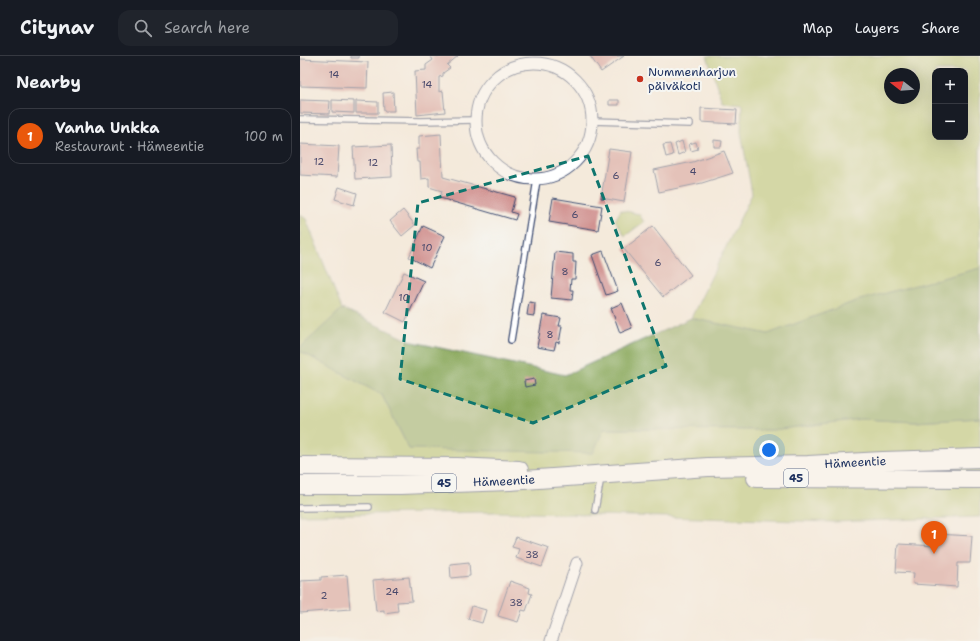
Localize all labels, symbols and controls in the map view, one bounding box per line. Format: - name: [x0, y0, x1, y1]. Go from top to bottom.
- search box: [118, 10, 398, 46]
- text: Citynav: [20, 15, 94, 40]
- icon: search: [132, 17, 154, 39]
- text: Search here: [164, 18, 250, 38]
- text: Map: [803, 19, 833, 37]
- text: Layers: [855, 19, 899, 37]
- text: Share: [921, 19, 960, 37]
- place label: Nummenharjun päiväkoti: [648, 64, 736, 94]
- house number: 14: [329, 68, 339, 81]
- north arrow: [884, 68, 920, 104]
- map controls: [932, 68, 968, 140]
- button: +: [932, 68, 968, 104]
- text: Nearby: [16, 71, 81, 93]
- marker: Nummenharjun päiväkoti: [635, 74, 645, 84]
- house number: 14: [422, 78, 432, 91]
- button: −: [932, 104, 968, 140]
- text: Vanha Unkka: [55, 118, 159, 138]
- text: 1: [27, 128, 33, 145]
- text: 100 m: [244, 128, 283, 145]
- text: Restaurant · Hämeentie: [55, 138, 204, 155]
- house number: 12: [314, 155, 324, 168]
- house number: 12: [368, 156, 378, 169]
- house number: 4: [690, 165, 697, 178]
- house number: 6: [613, 169, 620, 182]
- house number: 6: [572, 208, 579, 221]
- house number: 10: [422, 241, 432, 254]
- house number: 6: [655, 256, 662, 269]
- house number: 8: [562, 265, 569, 278]
- house number: 10: [399, 291, 409, 304]
- house number: 8: [547, 328, 554, 341]
- your location: [759, 440, 779, 460]
- street label: Hämeentie: [824, 453, 887, 472]
- road number: 45: [784, 469, 808, 487]
- street label: Hämeentie: [473, 471, 536, 490]
- road number: 45: [432, 474, 456, 492]
- pin: 1: [921, 521, 947, 554]
- house number: 38: [525, 548, 539, 561]
- house number: 24: [385, 585, 399, 598]
- house number: 2: [321, 589, 328, 602]
- house number: 38: [509, 596, 523, 609]

